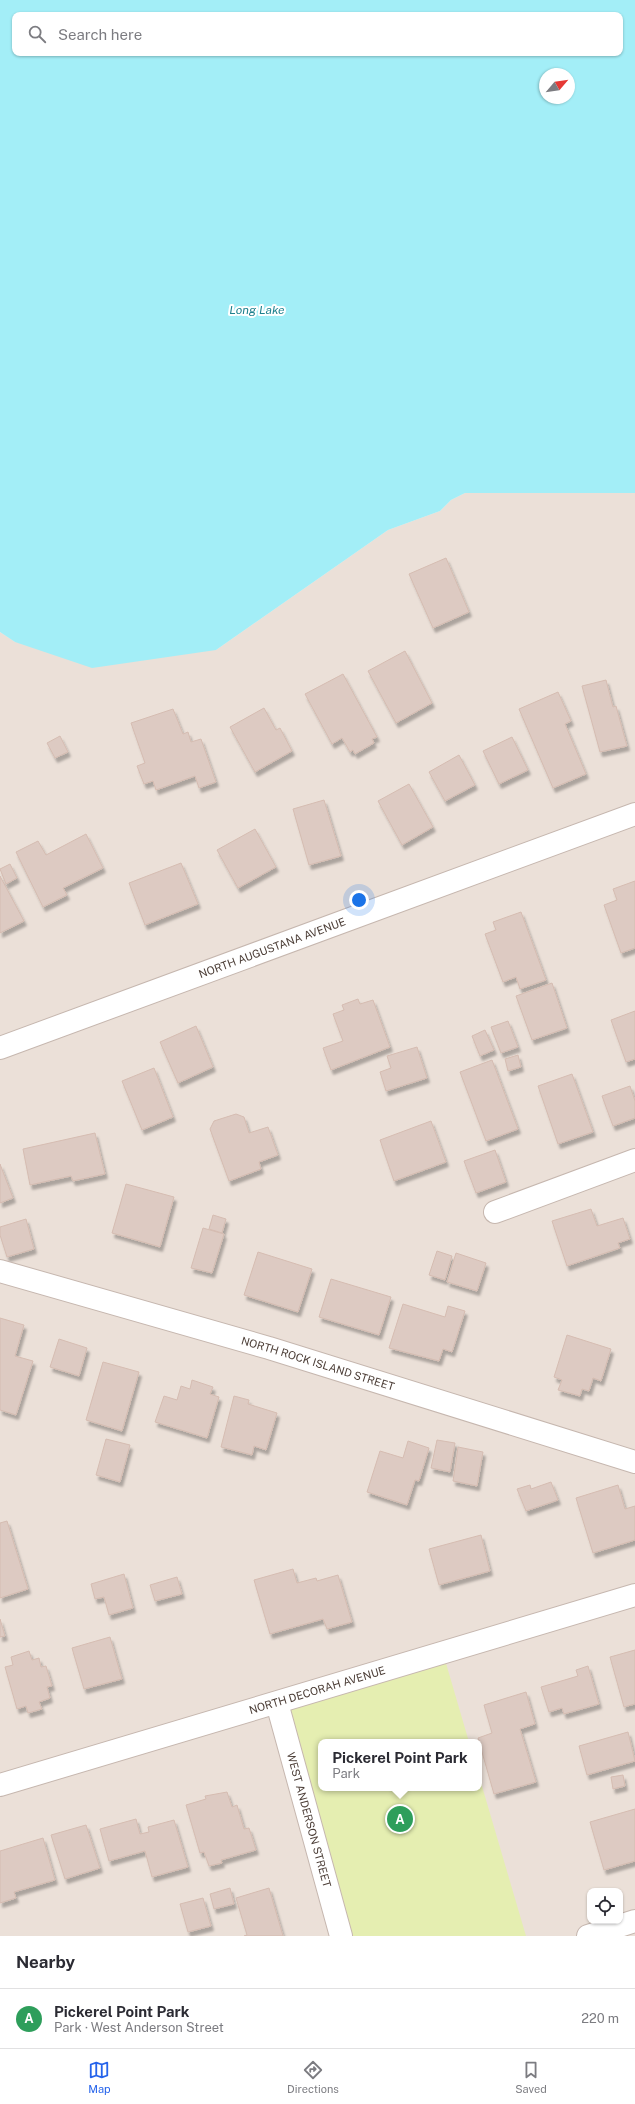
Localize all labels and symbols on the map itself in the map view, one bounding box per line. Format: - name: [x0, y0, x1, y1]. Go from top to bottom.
- north arrow: [539, 68, 575, 104]
- water label: Long Lake: [229, 303, 285, 317]
- your location: [349, 890, 369, 910]
- street label: NORTH AUGUSTANA AVENUE: [197, 915, 347, 980]
- street label: NORTH ROCK ISLAND STREET: [240, 1334, 396, 1393]
- street label: NORTH DECORAH AVENUE: [248, 1664, 387, 1716]
- street label: WEST ANDERSON STREET: [285, 1751, 333, 1889]
- pin: A: [387, 1804, 413, 1834]

